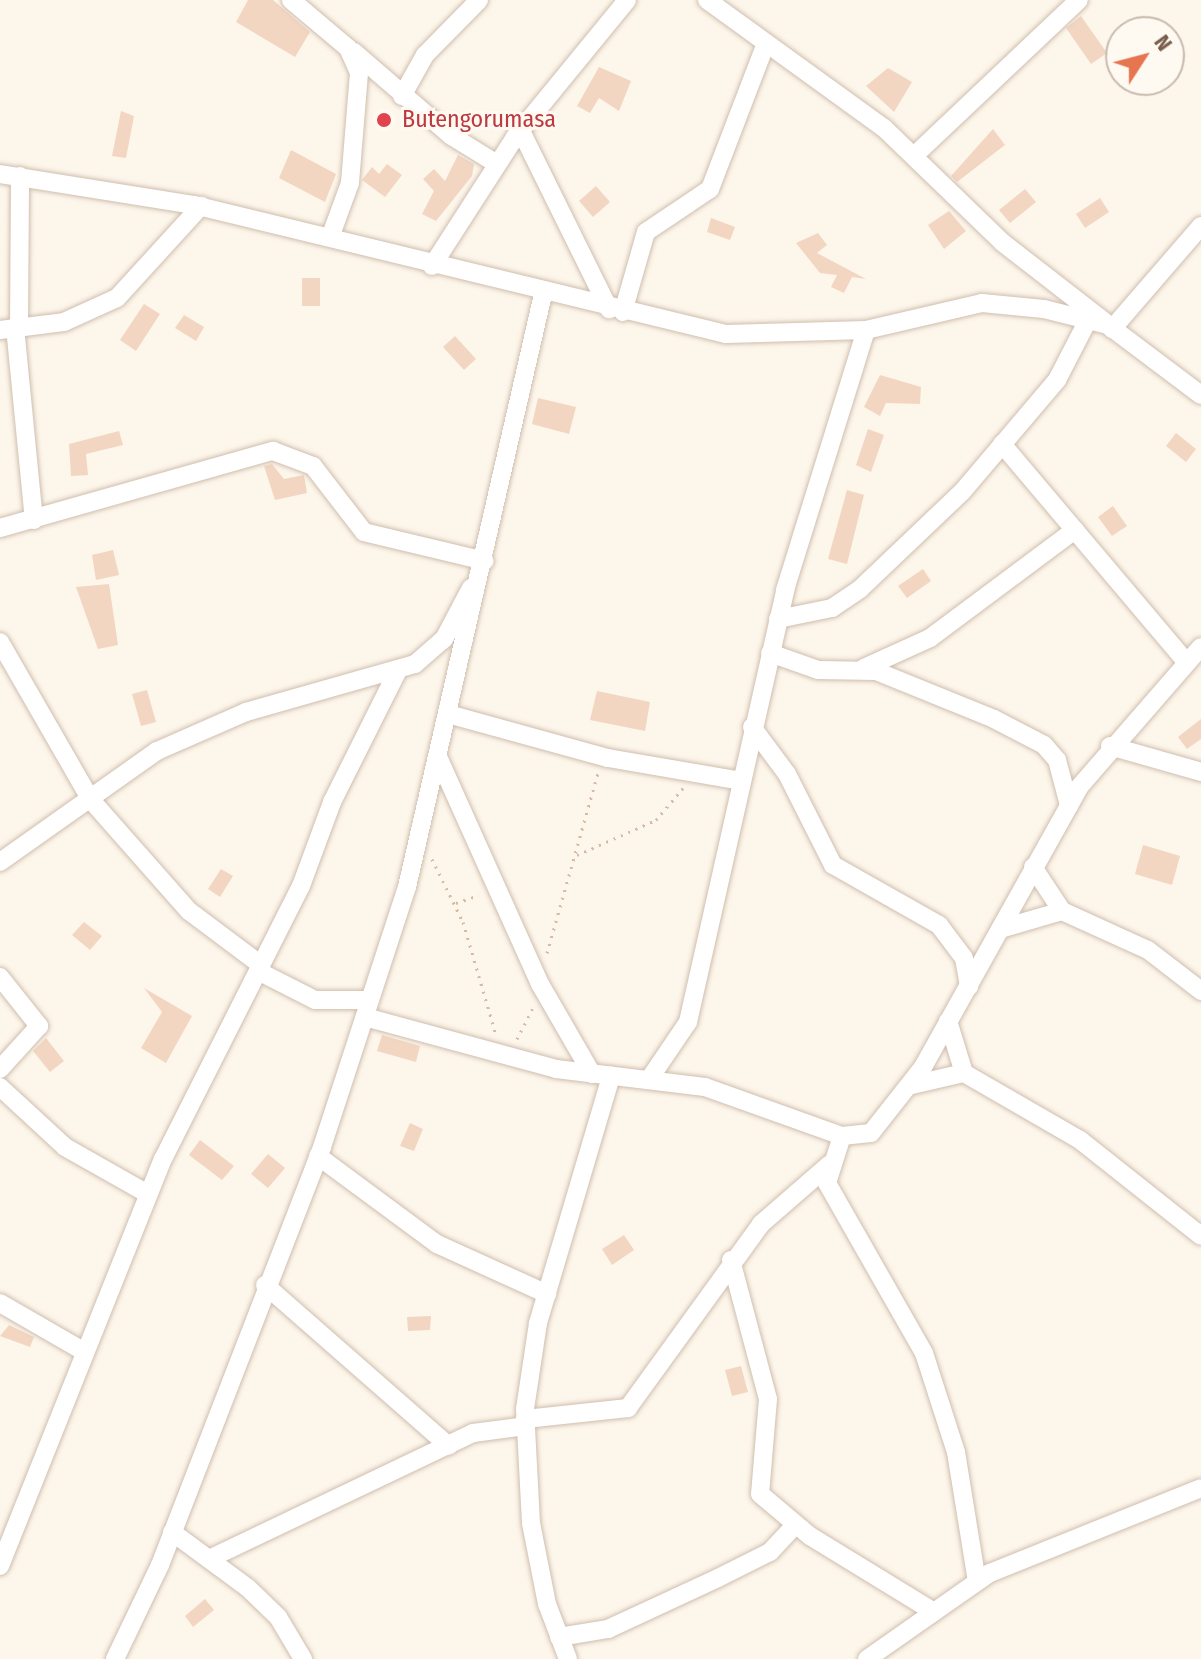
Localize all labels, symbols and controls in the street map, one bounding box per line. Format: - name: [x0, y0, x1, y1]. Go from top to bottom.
- north arrow: [1105, 16, 1185, 96]
- text: N: [1148, 30, 1178, 56]
- place label: Butengorumasa: [402, 106, 556, 134]
- marker: Butengorumasa: [373, 109, 395, 131]

